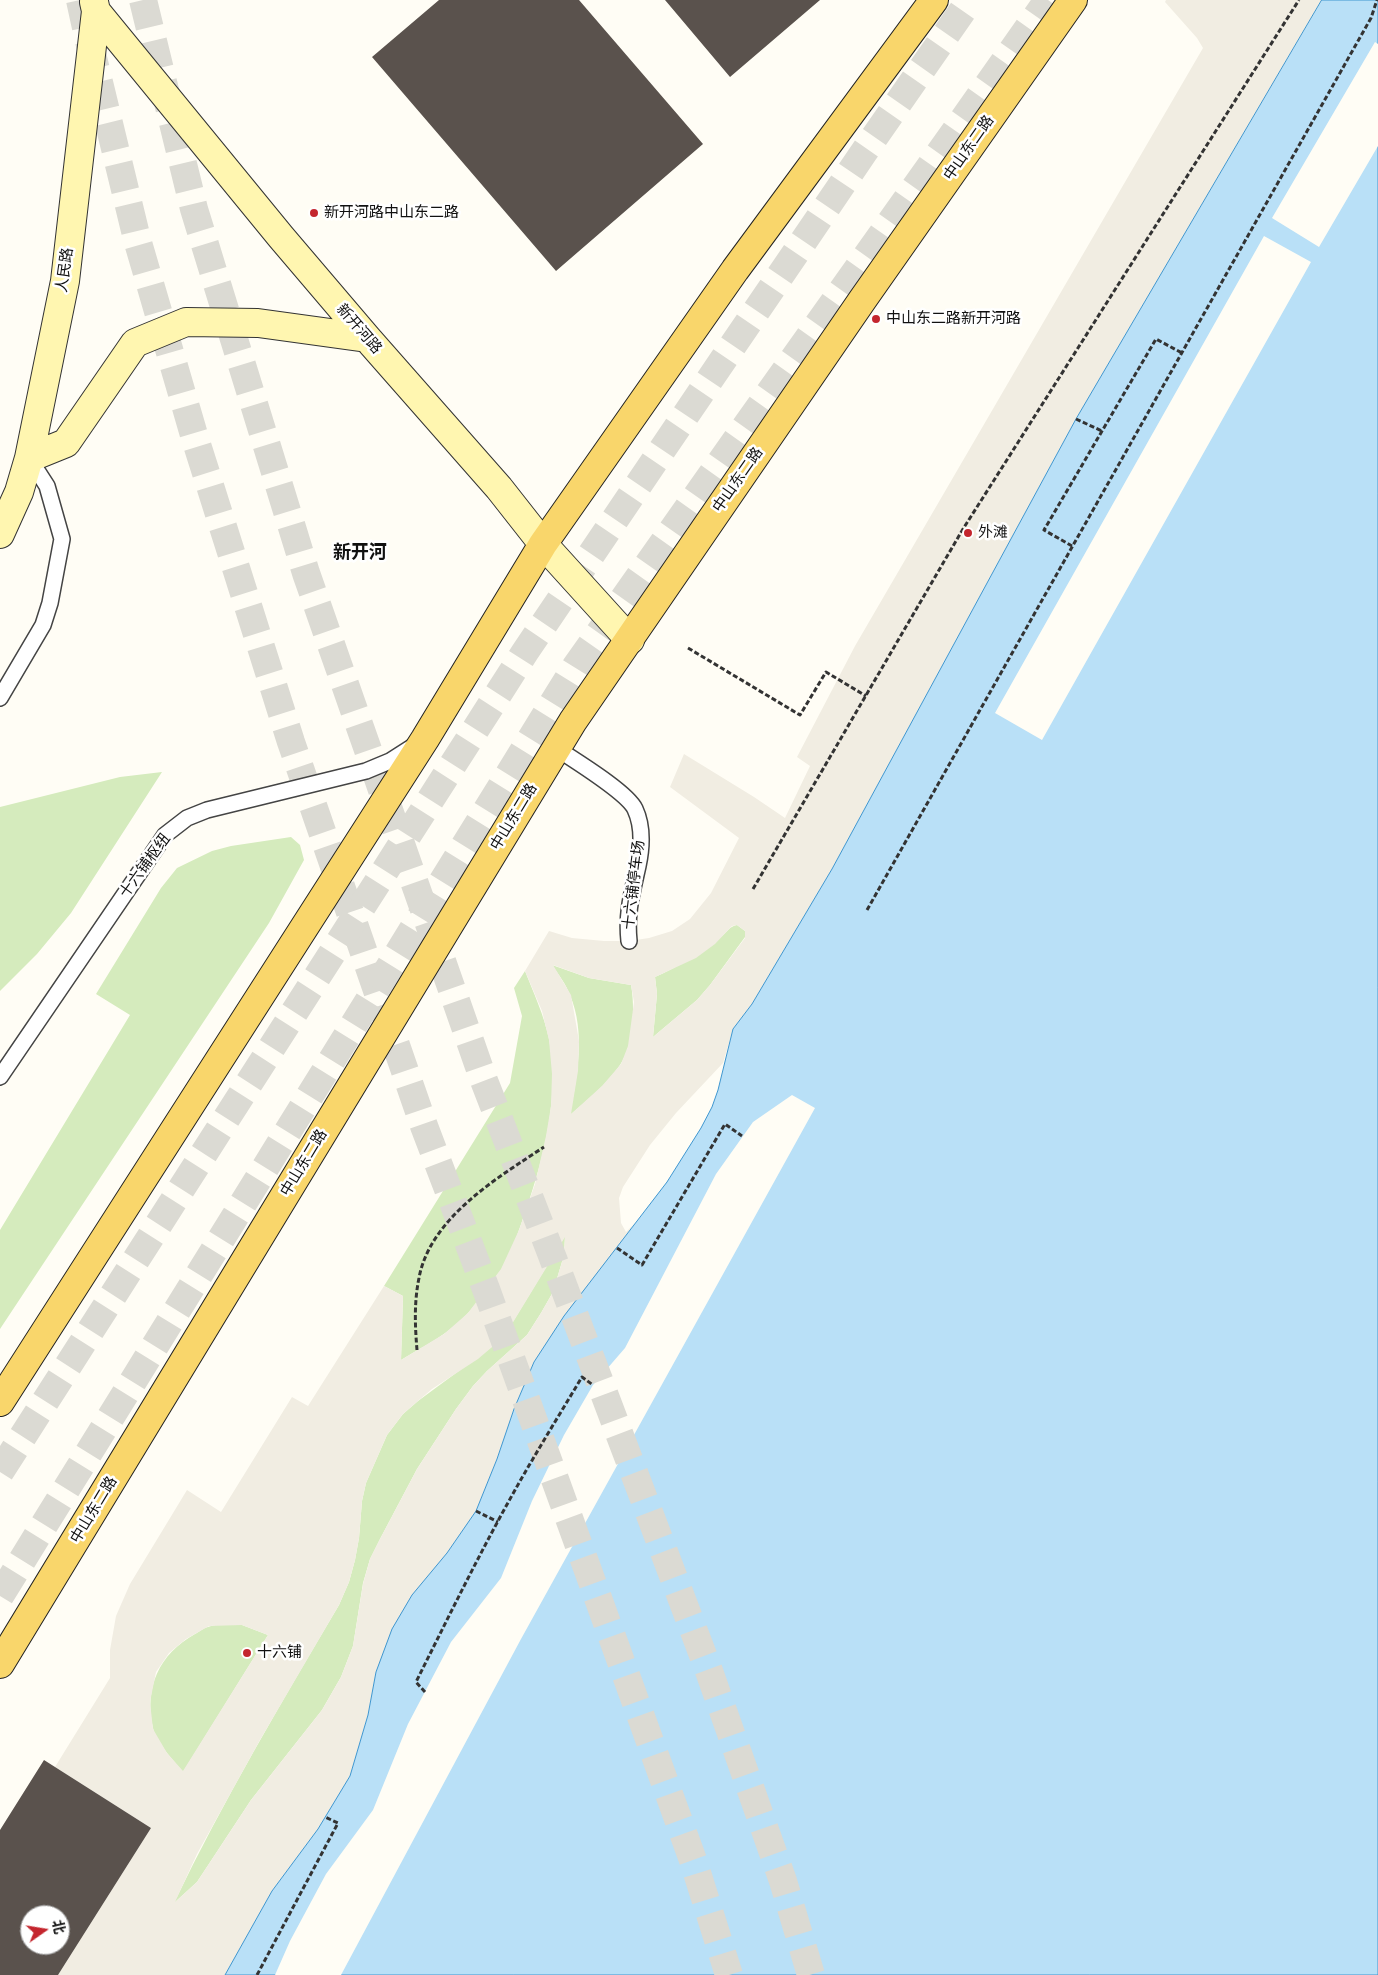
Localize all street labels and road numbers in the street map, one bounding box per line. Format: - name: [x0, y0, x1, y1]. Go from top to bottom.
- street label: 中山东二路: [940, 112, 998, 184]
- street label: 人民路: [53, 246, 77, 294]
- street label: 新开河路: [333, 300, 385, 358]
- street label: 中山东二路: [709, 444, 767, 516]
- street label: 中山东二路: [487, 780, 541, 854]
- street label: 十六铺枢纽: [116, 830, 174, 902]
- street label: 十六铺停车场: [620, 839, 648, 931]
- street label: 中山东二路: [277, 1126, 331, 1200]
- street label: 中山东二路: [67, 1473, 121, 1547]

